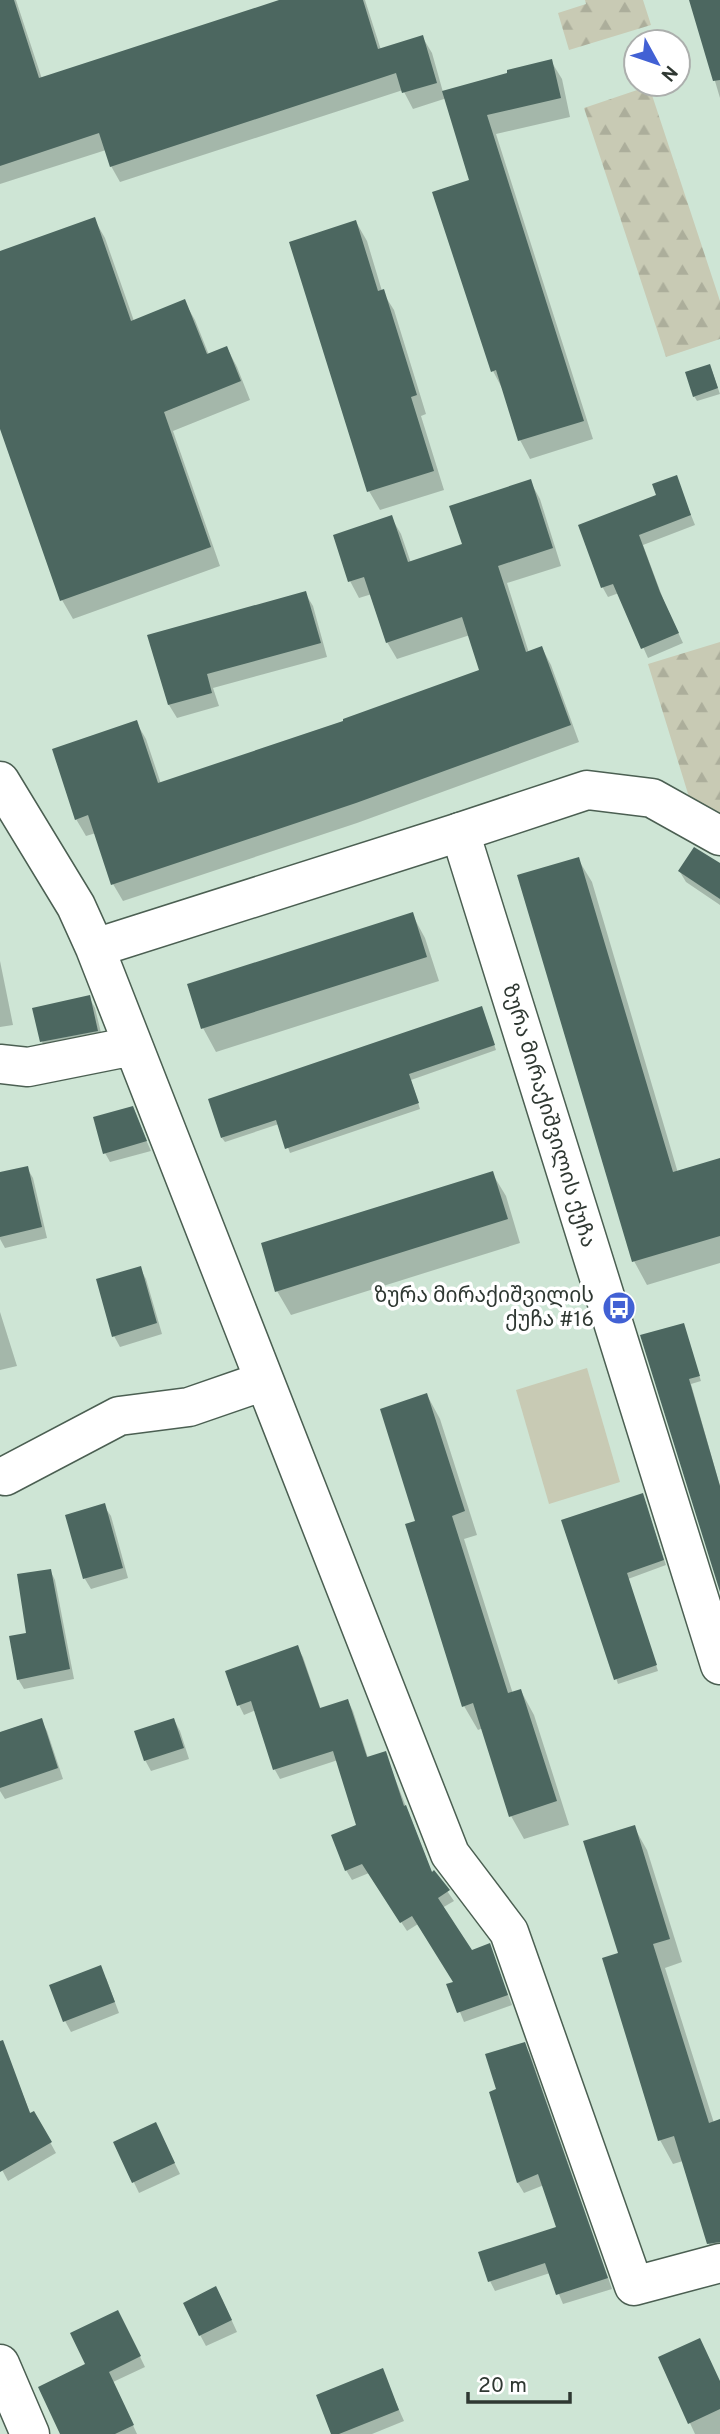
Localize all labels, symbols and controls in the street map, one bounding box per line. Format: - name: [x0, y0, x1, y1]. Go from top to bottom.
- north arrow: [622, 28, 692, 98]
- text: N: [655, 60, 682, 86]
- street label: ზურა მირაქიშვილის ქუჩა: [495, 981, 601, 1251]
- place label: ზურა მირაქიშვილის ქუჩა #16: [374, 1283, 594, 1334]
- bus stop icon: ზურა მირაქიშვილის ქუჩა #16: [600, 1289, 638, 1327]
- scale bar: [468, 2360, 570, 2404]
- text: 20 m: [478, 2373, 527, 2400]

